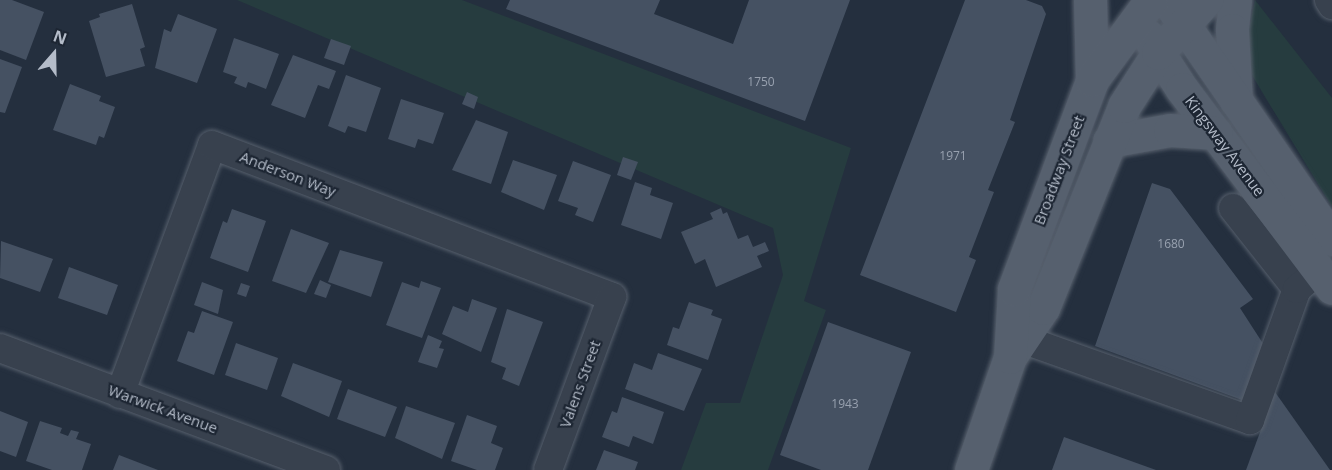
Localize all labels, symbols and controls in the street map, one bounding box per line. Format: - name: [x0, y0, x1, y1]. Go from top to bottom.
- north arrow: [24, 24, 84, 84]
- text: N: [50, 25, 70, 50]
- house number: 1750: [747, 75, 775, 89]
- street label: Kingsway Avenue: [1181, 92, 1269, 200]
- street label: Broadway Street: [1030, 113, 1088, 227]
- street label: Anderson Way: [237, 147, 339, 201]
- house number: 1971: [939, 149, 967, 163]
- house number: 1680: [1157, 237, 1185, 251]
- street label: Valens Street: [556, 338, 604, 430]
- street label: Warwick Avenue: [106, 381, 220, 437]
- house number: 1943: [831, 397, 859, 411]

